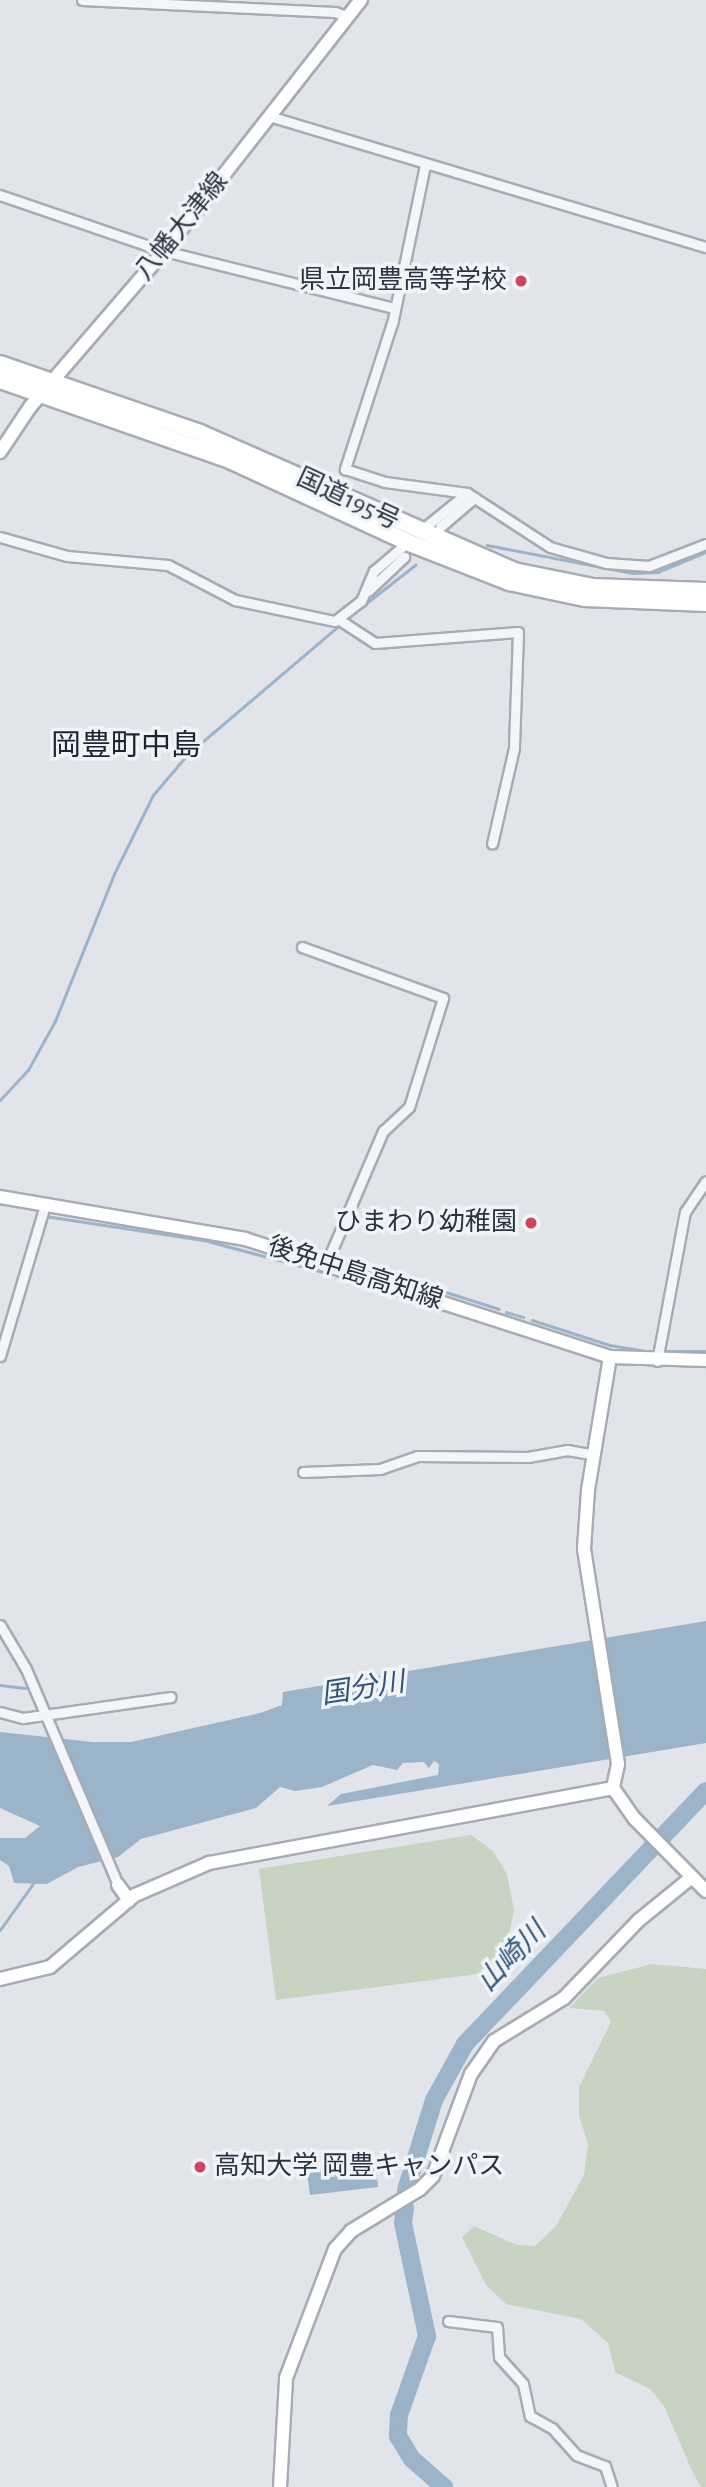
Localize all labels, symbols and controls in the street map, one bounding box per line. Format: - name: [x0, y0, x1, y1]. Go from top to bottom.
- street label: 八幡大津線: [129, 167, 235, 287]
- place label: 県立岡豊高等学校: [299, 265, 507, 297]
- marker: 県立岡豊高等学校: [513, 273, 529, 289]
- street label: 国道195号: [292, 463, 404, 537]
- district label: 岡豊町中島: [51, 728, 201, 764]
- place label: ひまわり幼稚園: [335, 1207, 517, 1239]
- marker: ひまわり幼稚園: [523, 1215, 539, 1231]
- street label: 後免中島高知線: [264, 1231, 446, 1317]
- water label: 国分川: [319, 1666, 407, 1712]
- water label: 山崎川: [471, 1915, 553, 1999]
- place label: 高知大学 岡豊キャンパス: [214, 2151, 504, 2183]
- marker: 高知大学 岡豊キャンパス: [192, 2159, 208, 2175]

